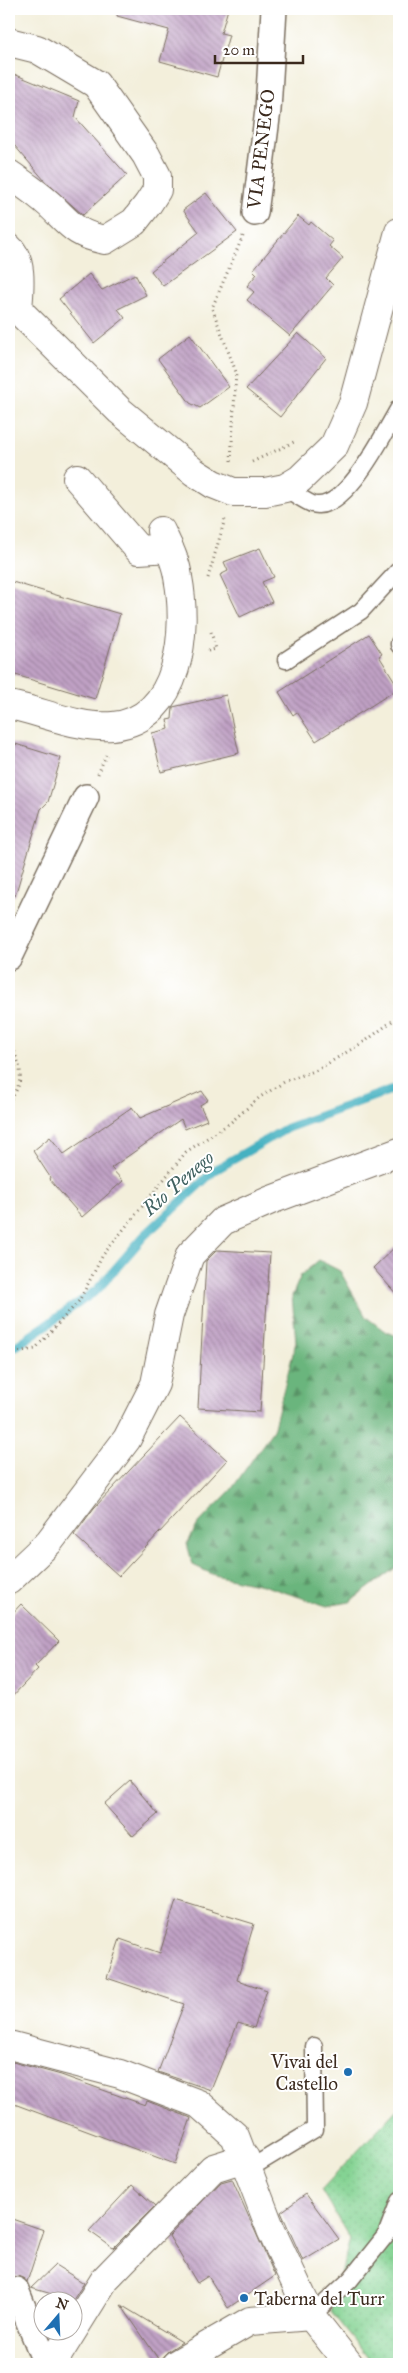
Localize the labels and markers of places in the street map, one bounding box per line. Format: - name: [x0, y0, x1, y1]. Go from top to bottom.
- place label: Vivai del Castello: [270, 2050, 339, 2095]
- marker: Vivai del Castello: [342, 2066, 354, 2078]
- place label: Taberna del Turr: [254, 2287, 385, 2310]
- marker: Taberna del Turr: [238, 2292, 250, 2304]

